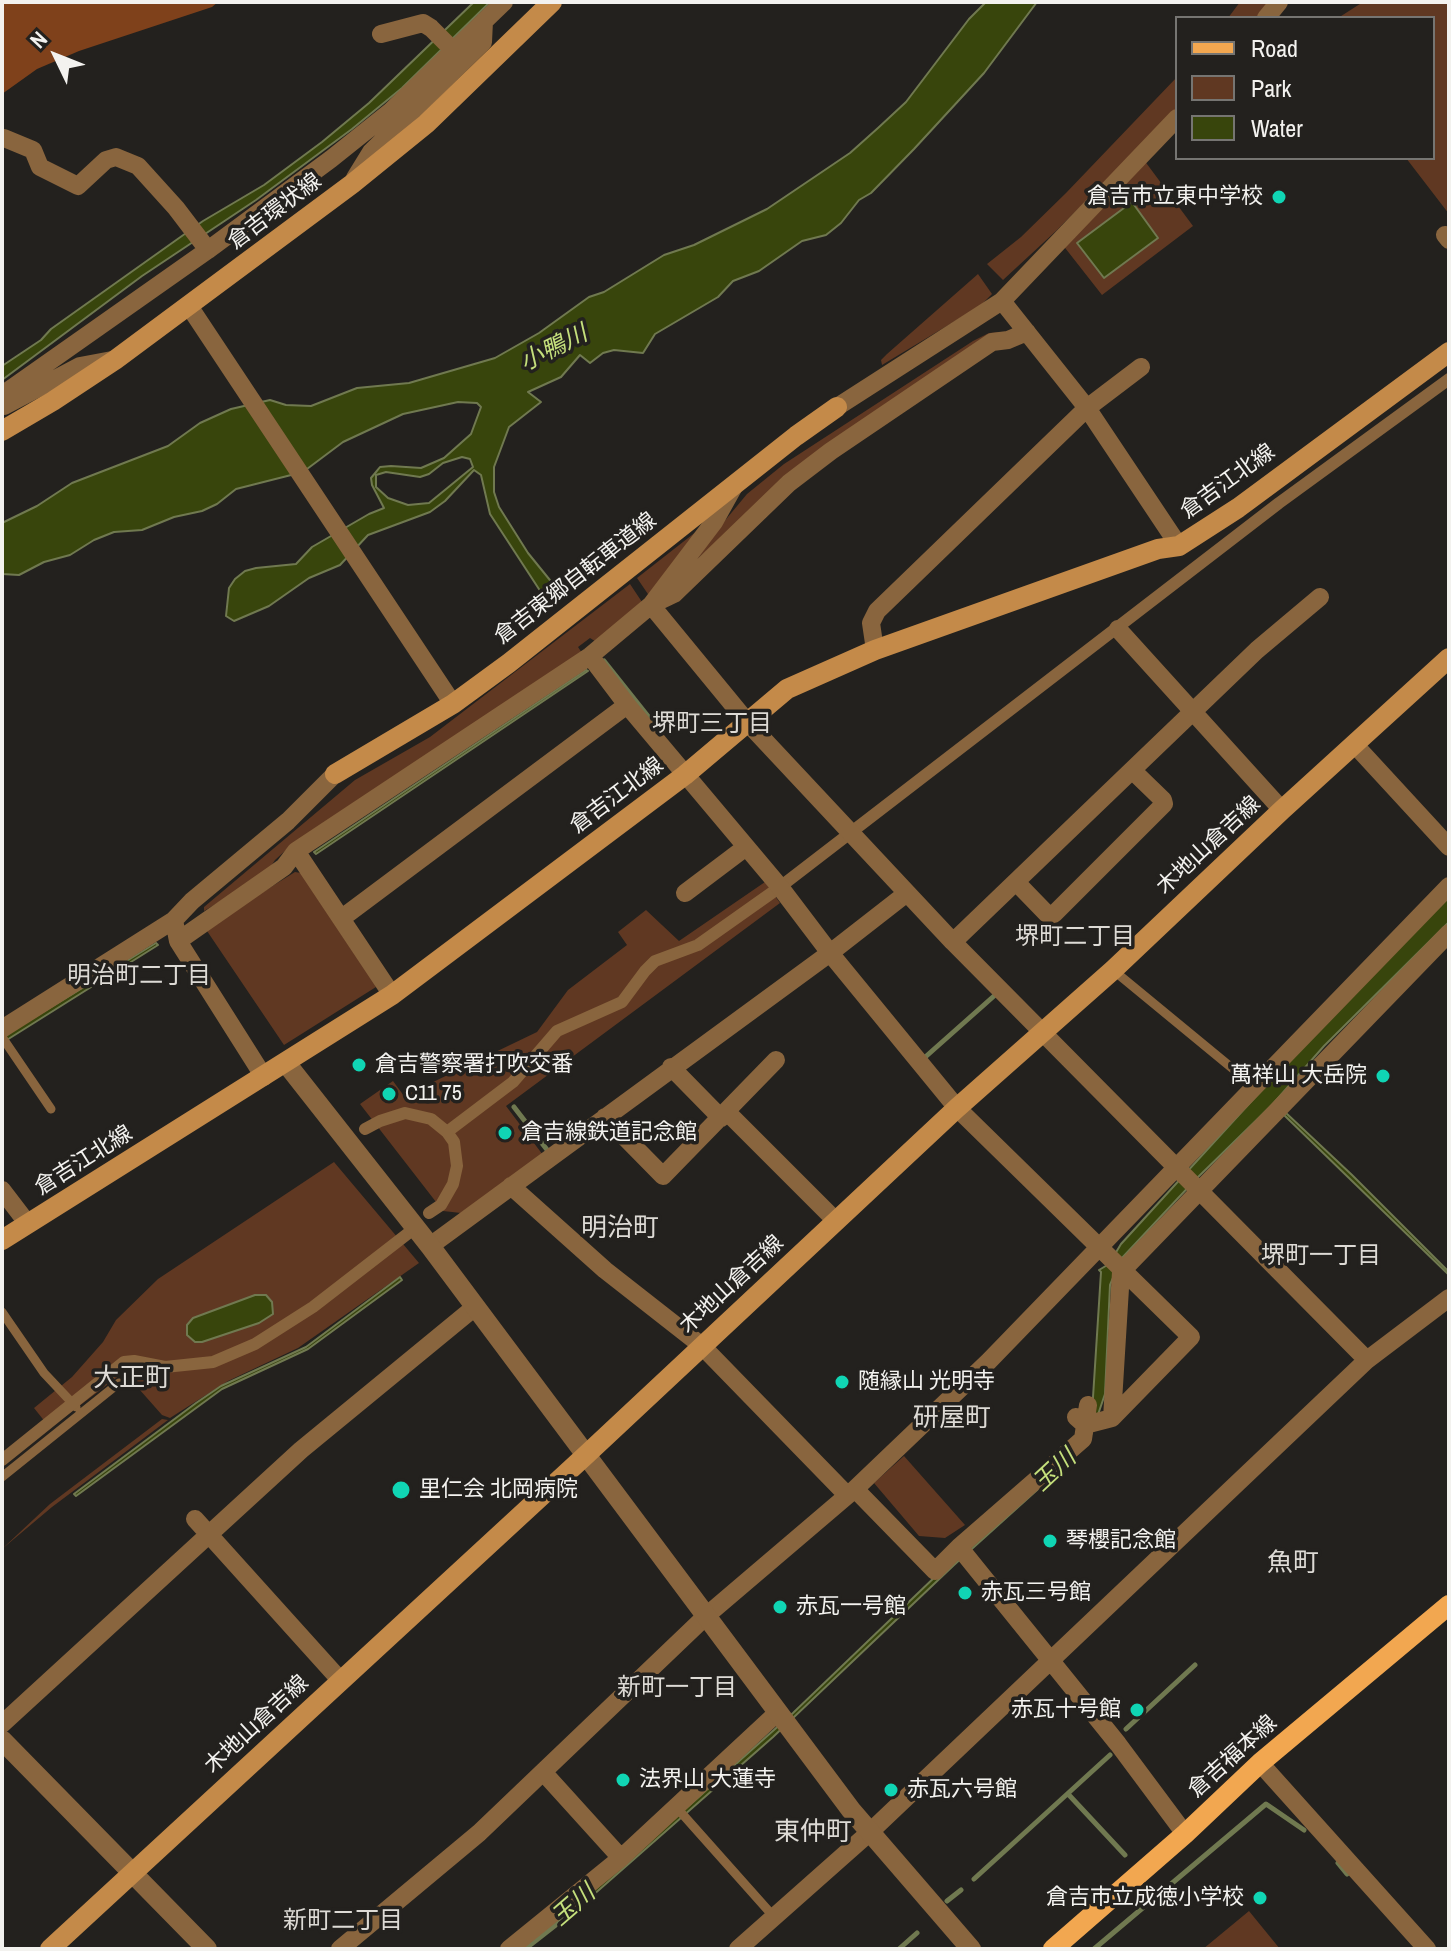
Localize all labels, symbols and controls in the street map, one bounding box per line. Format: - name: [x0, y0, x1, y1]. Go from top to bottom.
- north arrow: [16, 16, 96, 96]
- legend: [1175, 16, 1435, 160]
- text: N: [23, 25, 54, 55]
- text: Road: [1251, 32, 1298, 64]
- text: Park: [1251, 72, 1291, 104]
- text: Water: [1251, 112, 1303, 144]
- street label: 倉吉環状線: [223, 168, 327, 256]
- place label: 倉吉市立東中学校: [1087, 184, 1263, 210]
- marker: 倉吉市立東中学校: [1270, 188, 1288, 206]
- water label: 小鴨川: [515, 320, 593, 378]
- street label: 倉吉江北線: [1176, 439, 1280, 525]
- street label: 倉吉東郷自転車道線: [490, 508, 662, 650]
- district label: 堺町三丁目: [652, 711, 772, 739]
- street label: 倉吉江北線: [565, 752, 669, 840]
- street label: 木地山倉吉線: [1152, 791, 1266, 901]
- district label: 堺町二丁目: [1015, 924, 1135, 952]
- district label: 明治町二丁目: [67, 963, 211, 991]
- place label: 倉吉警察署打吹交番: [375, 1052, 573, 1078]
- marker: 倉吉警察署打吹交番: [350, 1056, 368, 1074]
- place label: 萬祥山 大岳院: [1230, 1063, 1367, 1089]
- marker: 萬祥山 大岳院: [1374, 1067, 1392, 1085]
- place label: C11 75: [405, 1081, 462, 1107]
- marker: C11 75: [380, 1085, 398, 1103]
- place label: 倉吉線鉄道記念館: [521, 1120, 697, 1146]
- street label: 倉吉江北線: [30, 1121, 138, 1201]
- marker: 倉吉線鉄道記念館: [496, 1124, 514, 1142]
- district label: 明治町: [581, 1213, 659, 1245]
- street label: 木地山倉吉線: [675, 1230, 789, 1340]
- district label: 堺町一丁目: [1261, 1243, 1381, 1271]
- district label: 大正町: [93, 1363, 171, 1395]
- place label: 随縁山 光明寺: [858, 1369, 995, 1395]
- marker: 随縁山 光明寺: [833, 1373, 851, 1391]
- district label: 研屋町: [913, 1403, 991, 1435]
- water label: 玉川: [1028, 1444, 1082, 1498]
- place label: 里仁会 北岡病院: [419, 1477, 578, 1503]
- marker: 里仁会 北岡病院: [390, 1479, 412, 1501]
- place label: 琴櫻記念館: [1066, 1528, 1176, 1554]
- marker: 琴櫻記念館: [1041, 1532, 1059, 1550]
- district label: 魚町: [1267, 1548, 1319, 1580]
- place label: 赤瓦三号館: [981, 1580, 1091, 1606]
- marker: 赤瓦三号館: [956, 1584, 974, 1602]
- place label: 赤瓦一号館: [796, 1594, 906, 1620]
- marker: 赤瓦一号館: [771, 1598, 789, 1616]
- street label: 木地山倉吉線: [200, 1670, 314, 1780]
- district label: 新町一丁目: [617, 1675, 737, 1703]
- place label: 赤瓦十号館: [1011, 1697, 1121, 1723]
- marker: 赤瓦十号館: [1128, 1701, 1146, 1719]
- street label: 倉吉福本線: [1183, 1710, 1283, 1804]
- place label: 法界山 大蓮寺: [639, 1767, 776, 1793]
- marker: 法界山 大蓮寺: [614, 1771, 632, 1789]
- place label: 赤瓦六号館: [907, 1777, 1017, 1803]
- marker: 赤瓦六号館: [882, 1781, 900, 1799]
- district label: 東仲町: [774, 1817, 852, 1849]
- water label: 玉川: [546, 1879, 602, 1933]
- place label: 倉吉市立成徳小学校: [1046, 1885, 1244, 1911]
- marker: 倉吉市立成徳小学校: [1251, 1889, 1269, 1907]
- district label: 新町二丁目: [283, 1908, 403, 1936]

